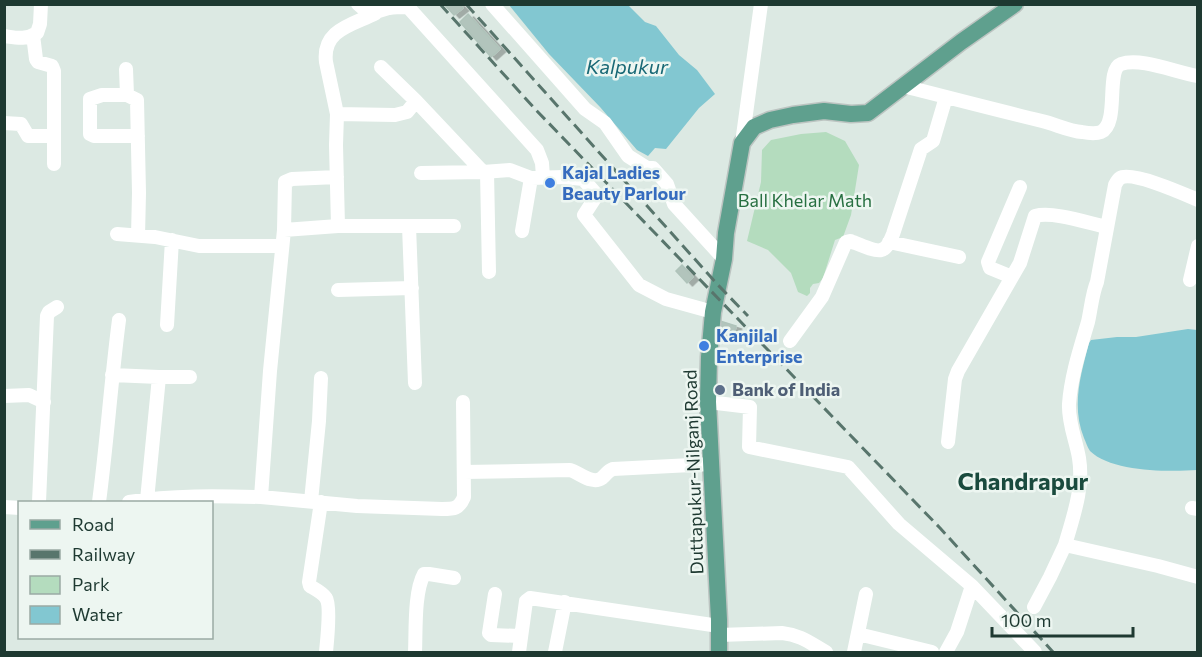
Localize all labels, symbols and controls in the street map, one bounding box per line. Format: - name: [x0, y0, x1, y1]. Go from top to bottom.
- water label: Kalpukur: [586, 54, 669, 78]
- place label: Kajal Ladies Beauty Parlour: [562, 161, 687, 204]
- marker: Kajal Ladies Beauty Parlour: [543, 176, 557, 190]
- park label: Ball Khelar Math: [738, 189, 872, 211]
- place label: Kanjilal Enterprise: [716, 324, 803, 367]
- marker: Kanjilal Enterprise: [697, 339, 711, 353]
- street label: Duttapukur-Nilganj Road: [678, 369, 708, 575]
- place label: Bank of India: [732, 378, 840, 400]
- marker: Bank of India: [713, 383, 727, 397]
- district label: Chandrapur: [958, 466, 1089, 495]
- legend: [18, 501, 213, 639]
- text: Road: [72, 513, 114, 535]
- text: Railway: [72, 543, 135, 565]
- text: Park: [72, 573, 110, 595]
- scale bar: [992, 600, 1133, 638]
- text: Water: [72, 603, 123, 625]
- text: 100 m: [1001, 609, 1051, 631]

